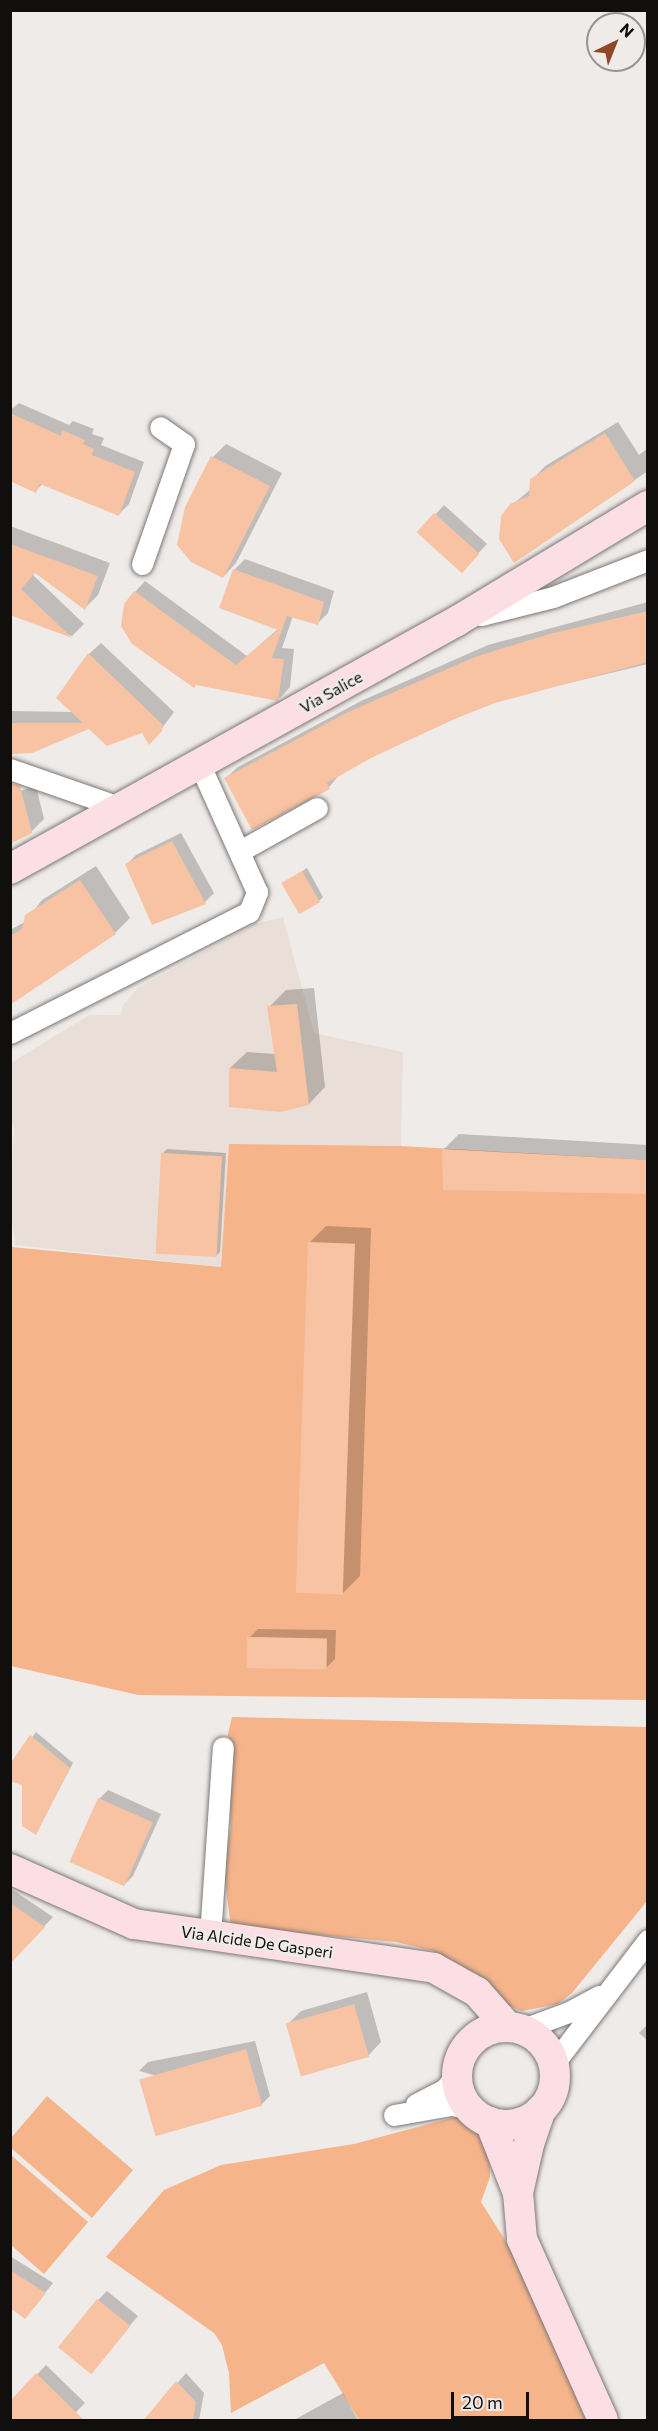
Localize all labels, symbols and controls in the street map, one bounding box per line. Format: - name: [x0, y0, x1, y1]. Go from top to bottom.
- north arrow: [586, 12, 646, 72]
- text: N: [616, 19, 638, 41]
- street label: Via Salice: [296, 667, 366, 717]
- street label: Via Alcide De Gasperi: [180, 1922, 334, 1962]
- scale bar: [454, 2380, 532, 2418]
- text: 20 m: [462, 2391, 503, 2413]

